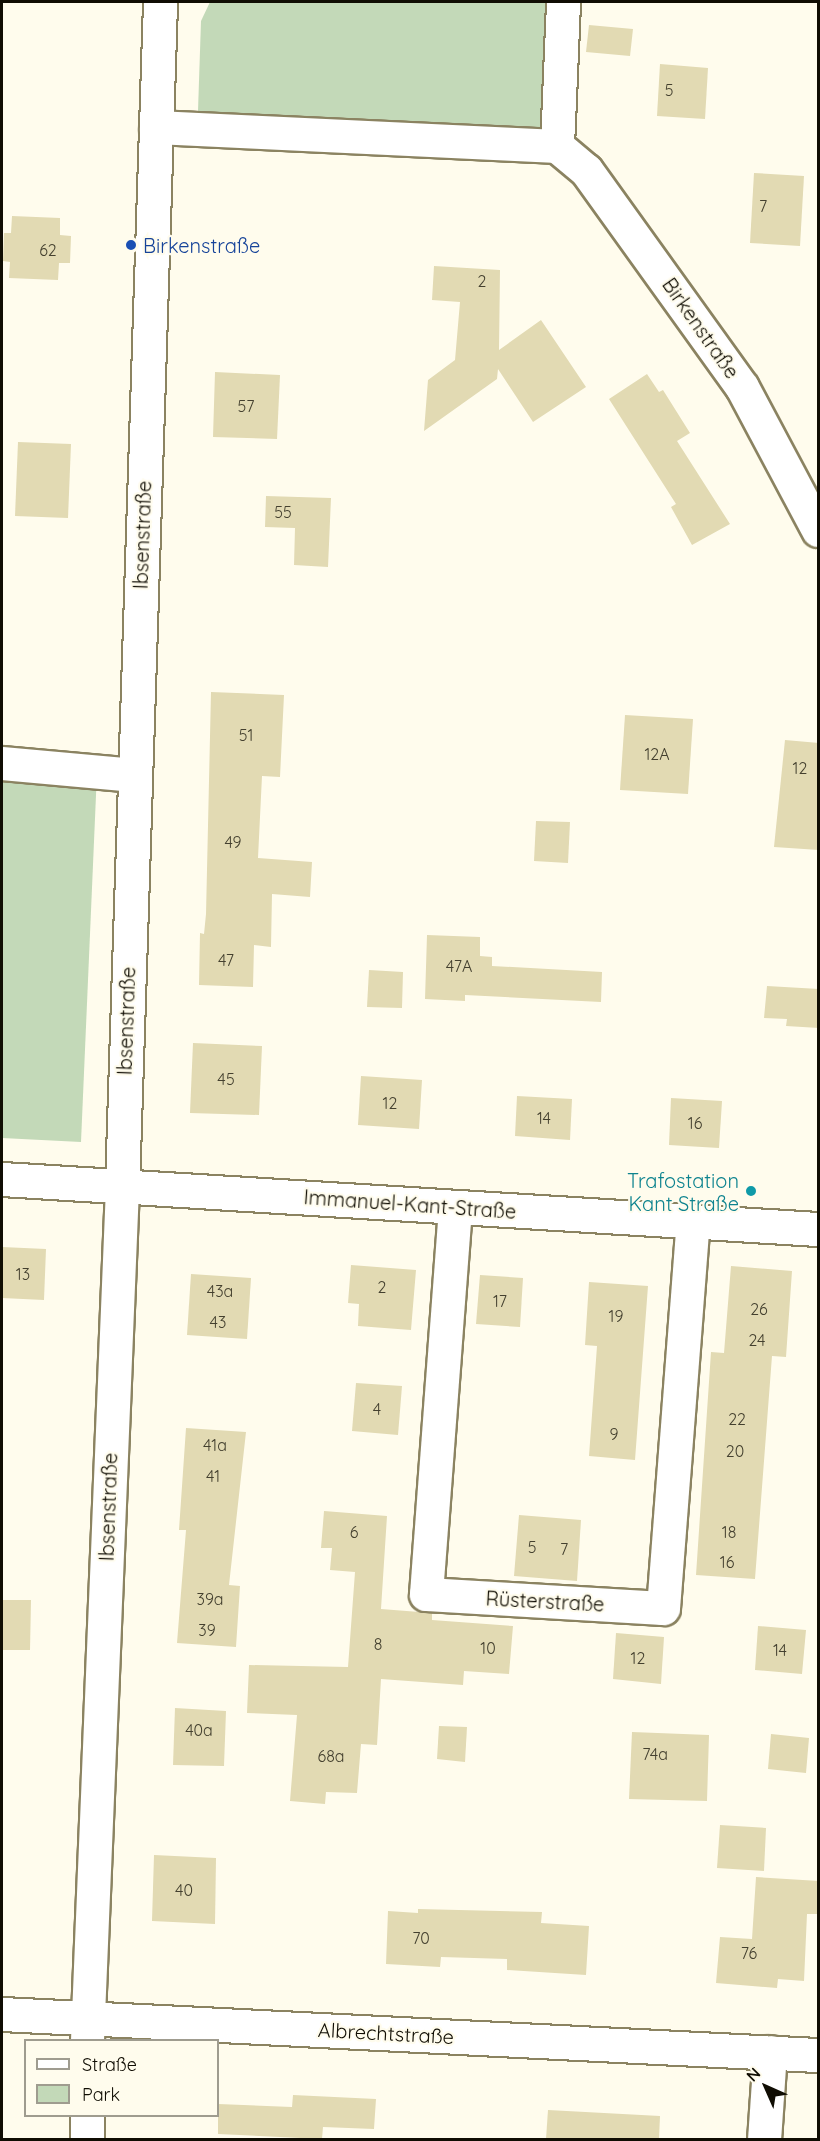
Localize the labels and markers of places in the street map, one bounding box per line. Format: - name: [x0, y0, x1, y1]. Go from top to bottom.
- place label: Birkenstraße: [143, 233, 260, 257]
- marker: Birkenstraße: [124, 238, 138, 252]
- place label: Trafostation Kant Straße: [627, 1168, 739, 1215]
- marker: Trafostation Kant Straße: [744, 1184, 758, 1198]

